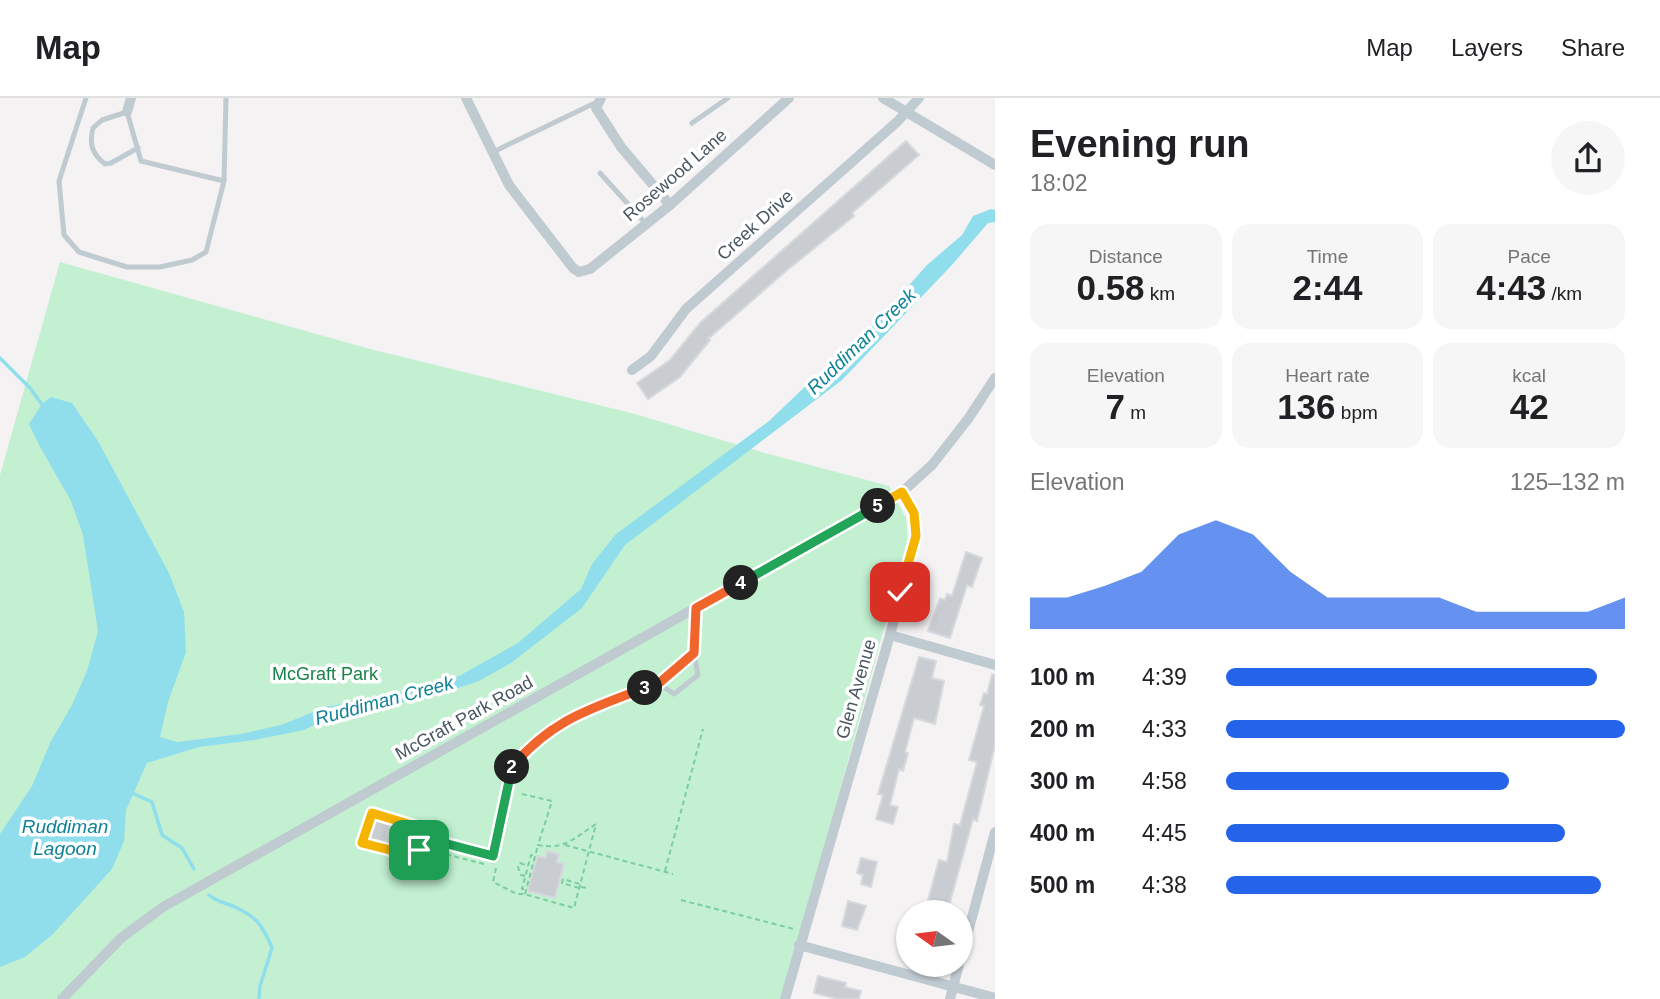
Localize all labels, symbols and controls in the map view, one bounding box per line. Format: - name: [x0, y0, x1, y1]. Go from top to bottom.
- text: Map: [35, 29, 101, 66]
- text: Map: [1366, 34, 1413, 61]
- text: Layers: [1451, 34, 1523, 61]
- text: Share: [1561, 34, 1625, 61]
- button: share: [1551, 121, 1625, 195]
- text: Evening run: [1030, 123, 1250, 165]
- street label: Rosewood Lane: [619, 125, 731, 225]
- text: 18:02: [1030, 170, 1088, 196]
- street label: Creek Drive: [713, 186, 797, 264]
- text: Distance: [1089, 246, 1163, 267]
- text: Time: [1307, 246, 1348, 267]
- text: Pace: [1508, 246, 1551, 267]
- text: 0.58: [1076, 268, 1145, 307]
- text: 2:44: [1292, 268, 1363, 307]
- text: 4:43: [1476, 268, 1546, 307]
- water label: Ruddiman Creek: [803, 283, 921, 398]
- text: km: [1145, 283, 1175, 304]
- text: /km: [1546, 283, 1582, 304]
- text: Elevation: [1087, 365, 1165, 386]
- text: Heart rate: [1285, 365, 1370, 386]
- text: kcal: [1512, 365, 1546, 386]
- text: 7: [1106, 387, 1125, 426]
- text: 136: [1277, 387, 1336, 426]
- text: 42: [1510, 387, 1549, 426]
- text: m: [1125, 402, 1146, 423]
- text: bpm: [1336, 402, 1378, 423]
- text: Elevation: [1030, 469, 1125, 495]
- text: 125–132 m: [1510, 469, 1625, 495]
- pin: 5: [860, 488, 896, 524]
- text: 5: [872, 495, 883, 516]
- pin: [870, 562, 930, 622]
- pin: 4: [724, 566, 758, 601]
- text: 4: [735, 572, 746, 593]
- icon: check: [881, 573, 919, 611]
- street label: Glen Avenue: [832, 637, 880, 741]
- park label: McGraft Park: [272, 664, 379, 684]
- text: 100 m: [1030, 664, 1095, 690]
- text: 4:39: [1142, 664, 1187, 690]
- pin: 3: [628, 670, 662, 706]
- water label: Ruddiman Creek: [313, 672, 457, 729]
- street label: McGraft Park Road: [392, 672, 536, 764]
- text: 3: [639, 677, 650, 698]
- text: 200 m: [1030, 716, 1095, 742]
- text: 4:33: [1142, 716, 1187, 742]
- pin: 2: [494, 750, 530, 784]
- text: 2: [506, 756, 517, 777]
- text: 300 m: [1030, 768, 1095, 794]
- text: 4:58: [1142, 768, 1187, 794]
- water label: Ruddiman Lagoon: [22, 816, 108, 859]
- pin: [389, 820, 449, 880]
- text: 400 m: [1030, 820, 1095, 846]
- text: 4:45: [1142, 820, 1187, 846]
- icon: arrive: [400, 831, 438, 869]
- text: 500 m: [1030, 872, 1095, 898]
- text: 4:38: [1142, 872, 1187, 898]
- north arrow: [896, 900, 973, 976]
- map controls: [896, 900, 973, 977]

